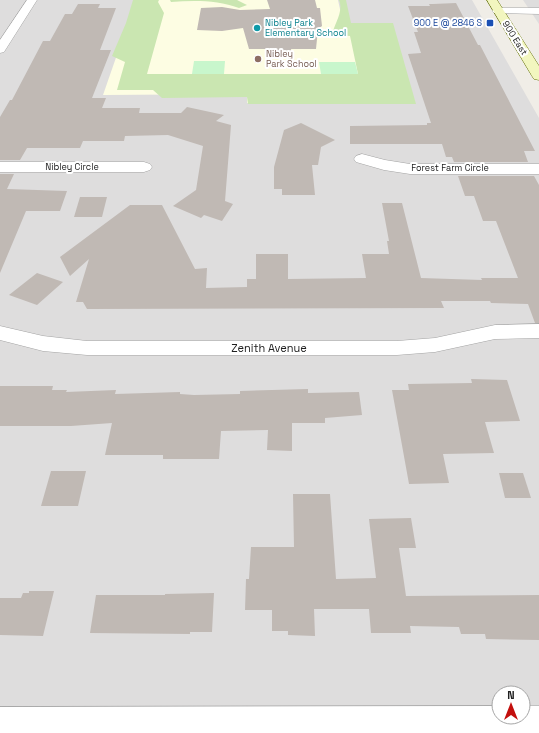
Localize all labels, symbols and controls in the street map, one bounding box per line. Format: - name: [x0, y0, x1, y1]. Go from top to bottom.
- place label: Nibley Park Elementary School: [265, 17, 346, 39]
- place label: 900 E @ 2846 S: [414, 17, 482, 29]
- marker: 900 E @ 2846 S: [485, 18, 495, 28]
- street label: 900 East: [500, 19, 530, 57]
- marker: Nibley Park Elementary School: [252, 23, 262, 33]
- place label: Nibley Park School: [266, 48, 317, 70]
- marker: Nibley Park School: [253, 54, 263, 64]
- street label: Nibley Circle: [45, 161, 99, 173]
- street label: Forest Farm Circle: [411, 162, 489, 174]
- street label: Zenith Avenue: [231, 341, 307, 355]
- north arrow: [491, 685, 531, 725]
- text: N: [507, 688, 515, 702]

